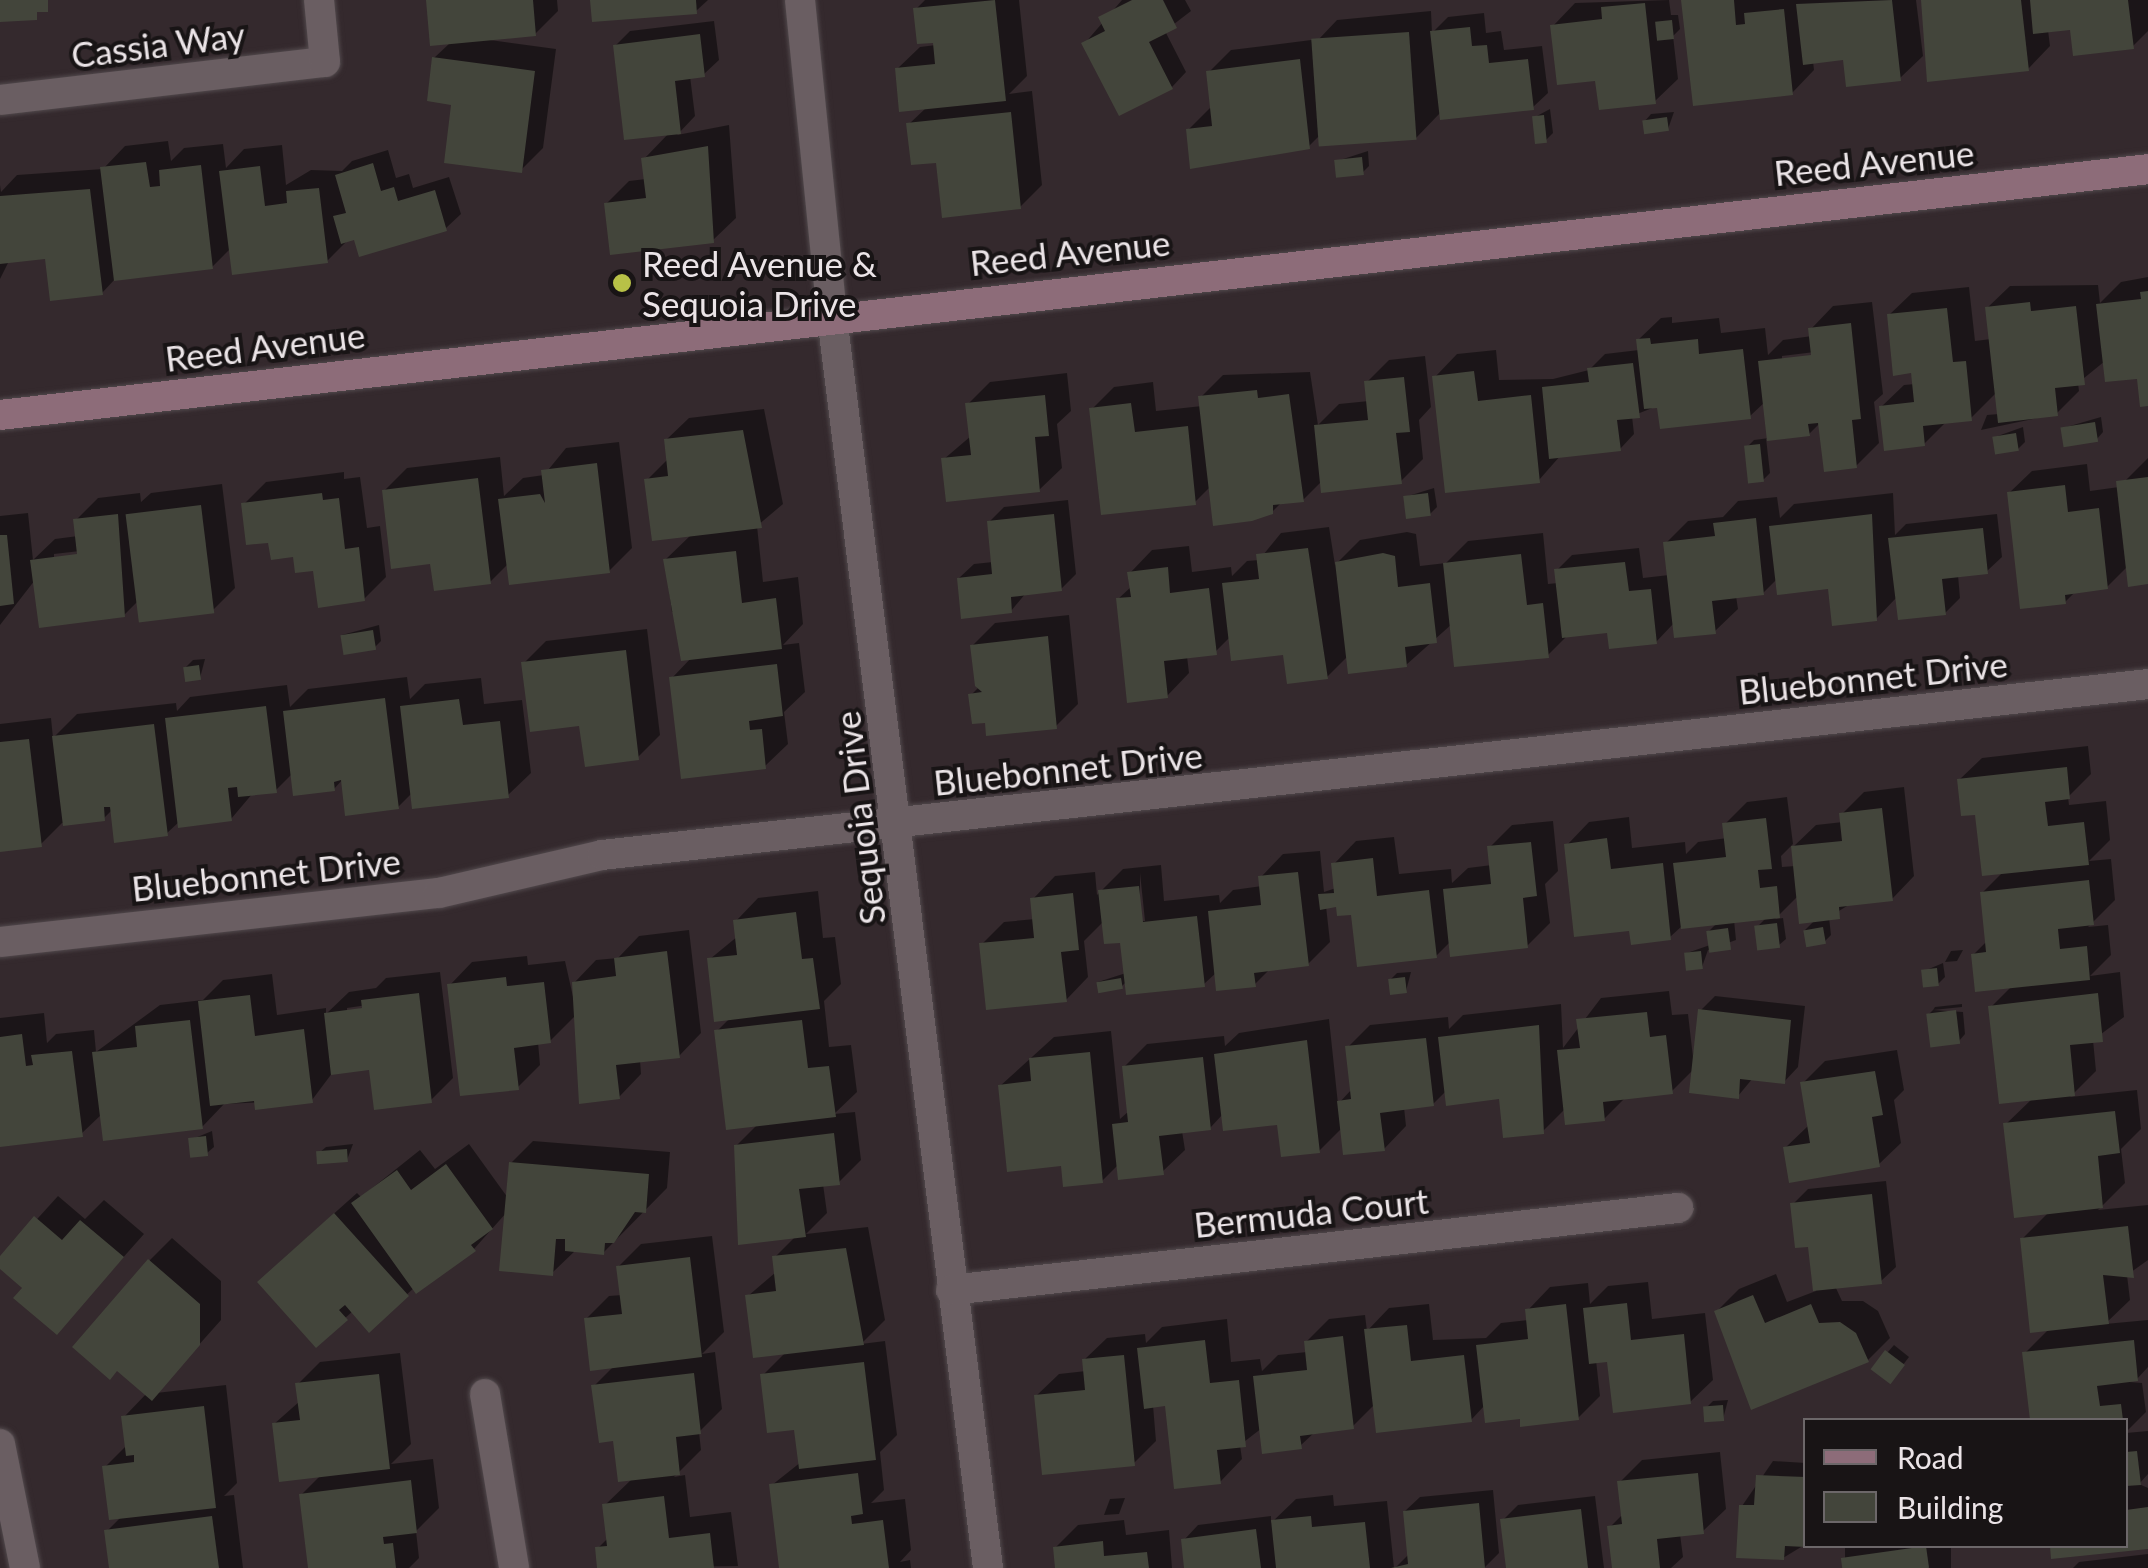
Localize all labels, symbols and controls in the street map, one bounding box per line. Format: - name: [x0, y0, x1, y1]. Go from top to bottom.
- street label: Cassia Way: [69, 12, 247, 76]
- street label: Reed Avenue: [1771, 131, 1977, 193]
- street label: Reed Avenue: [967, 221, 1173, 283]
- place label: Reed Avenue & Sequoia Drive: [642, 242, 878, 324]
- marker: Reed Avenue & Sequoia Drive: [611, 272, 633, 294]
- street label: Reed Avenue: [162, 313, 368, 379]
- street label: Bluebonnet Drive: [1736, 642, 2010, 712]
- street label: Sequoia Drive: [825, 709, 893, 927]
- street label: Bluebonnet Drive: [931, 733, 1205, 803]
- street label: Bluebonnet Drive: [129, 839, 403, 909]
- street label: Bermuda Court: [1192, 1179, 1430, 1245]
- legend: [1803, 1418, 2128, 1548]
- text: Road: [1897, 1439, 1964, 1475]
- text: Building: [1897, 1489, 2003, 1525]

